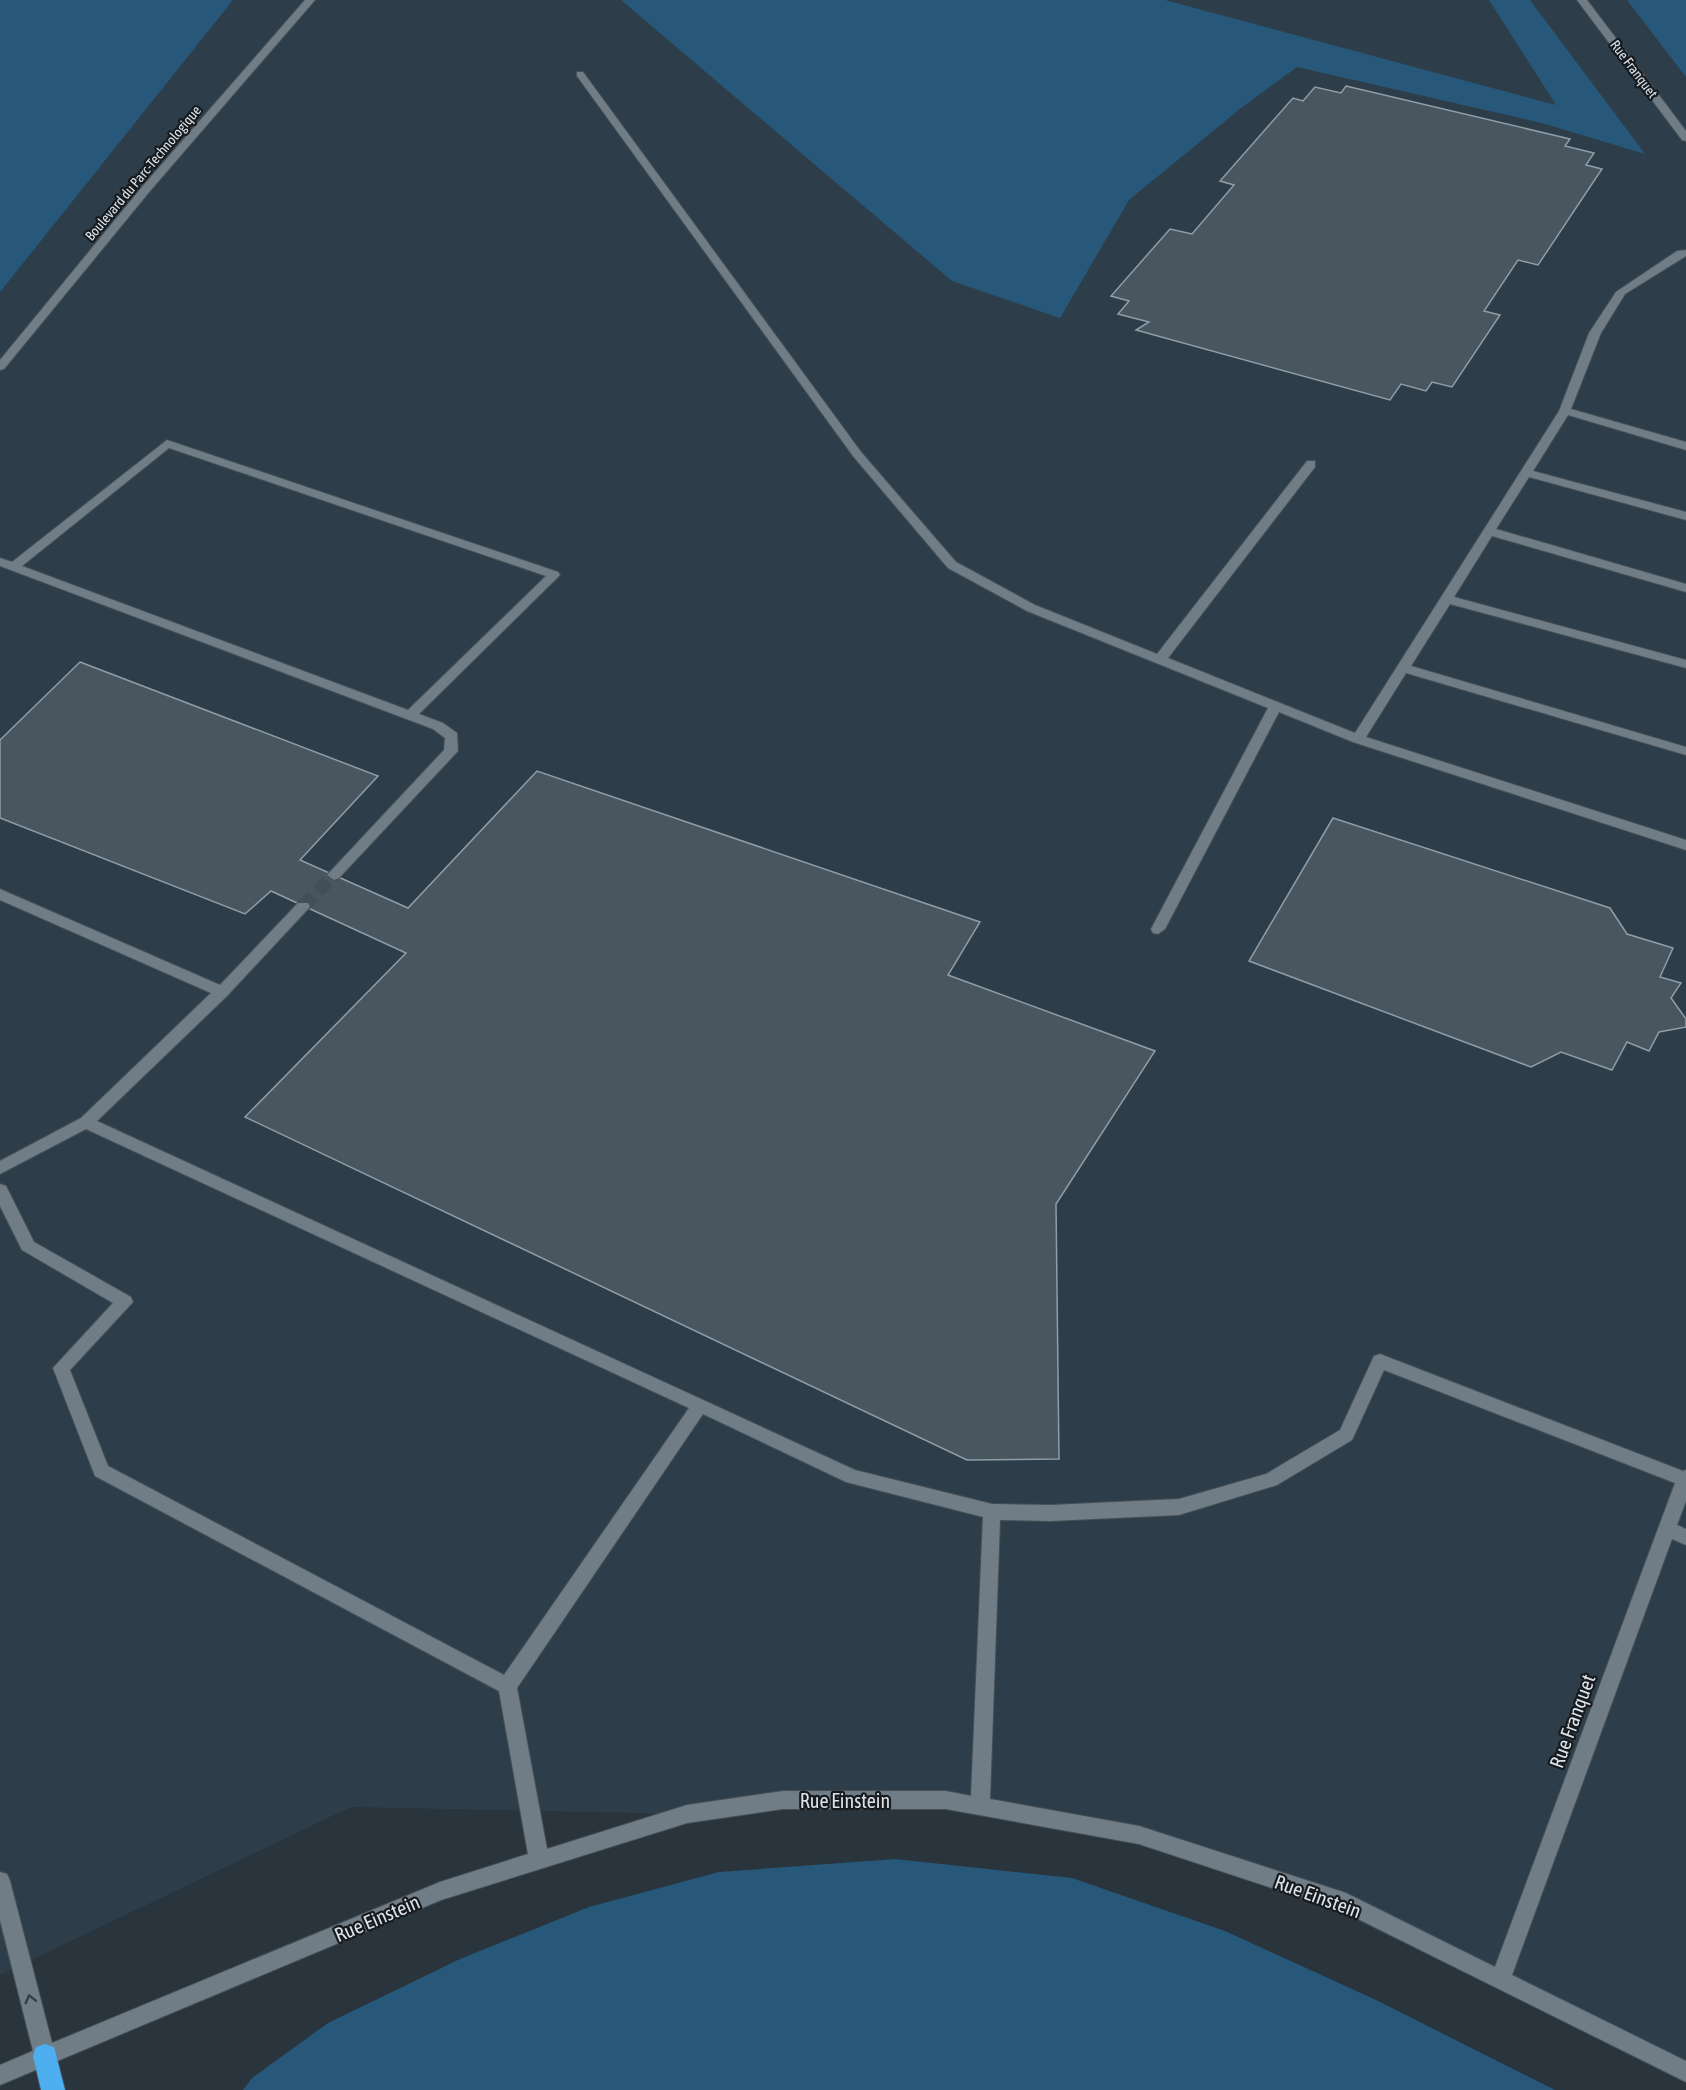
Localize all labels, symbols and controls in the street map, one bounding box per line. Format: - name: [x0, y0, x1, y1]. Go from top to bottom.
- street label: Rue Franquet: [1607, 37, 1661, 101]
- street label: Boulevard du Parc-Technologique: [82, 102, 204, 244]
- street label: Rue Franquet: [1544, 1671, 1600, 1771]
- street label: Rue Einstein: [800, 1789, 890, 1812]
- street label: Rue Einstein: [1272, 1870, 1364, 1922]
- street label: Rue Einstein: [331, 1890, 423, 1946]
- one-way arrow: [25, 1994, 38, 2004]

